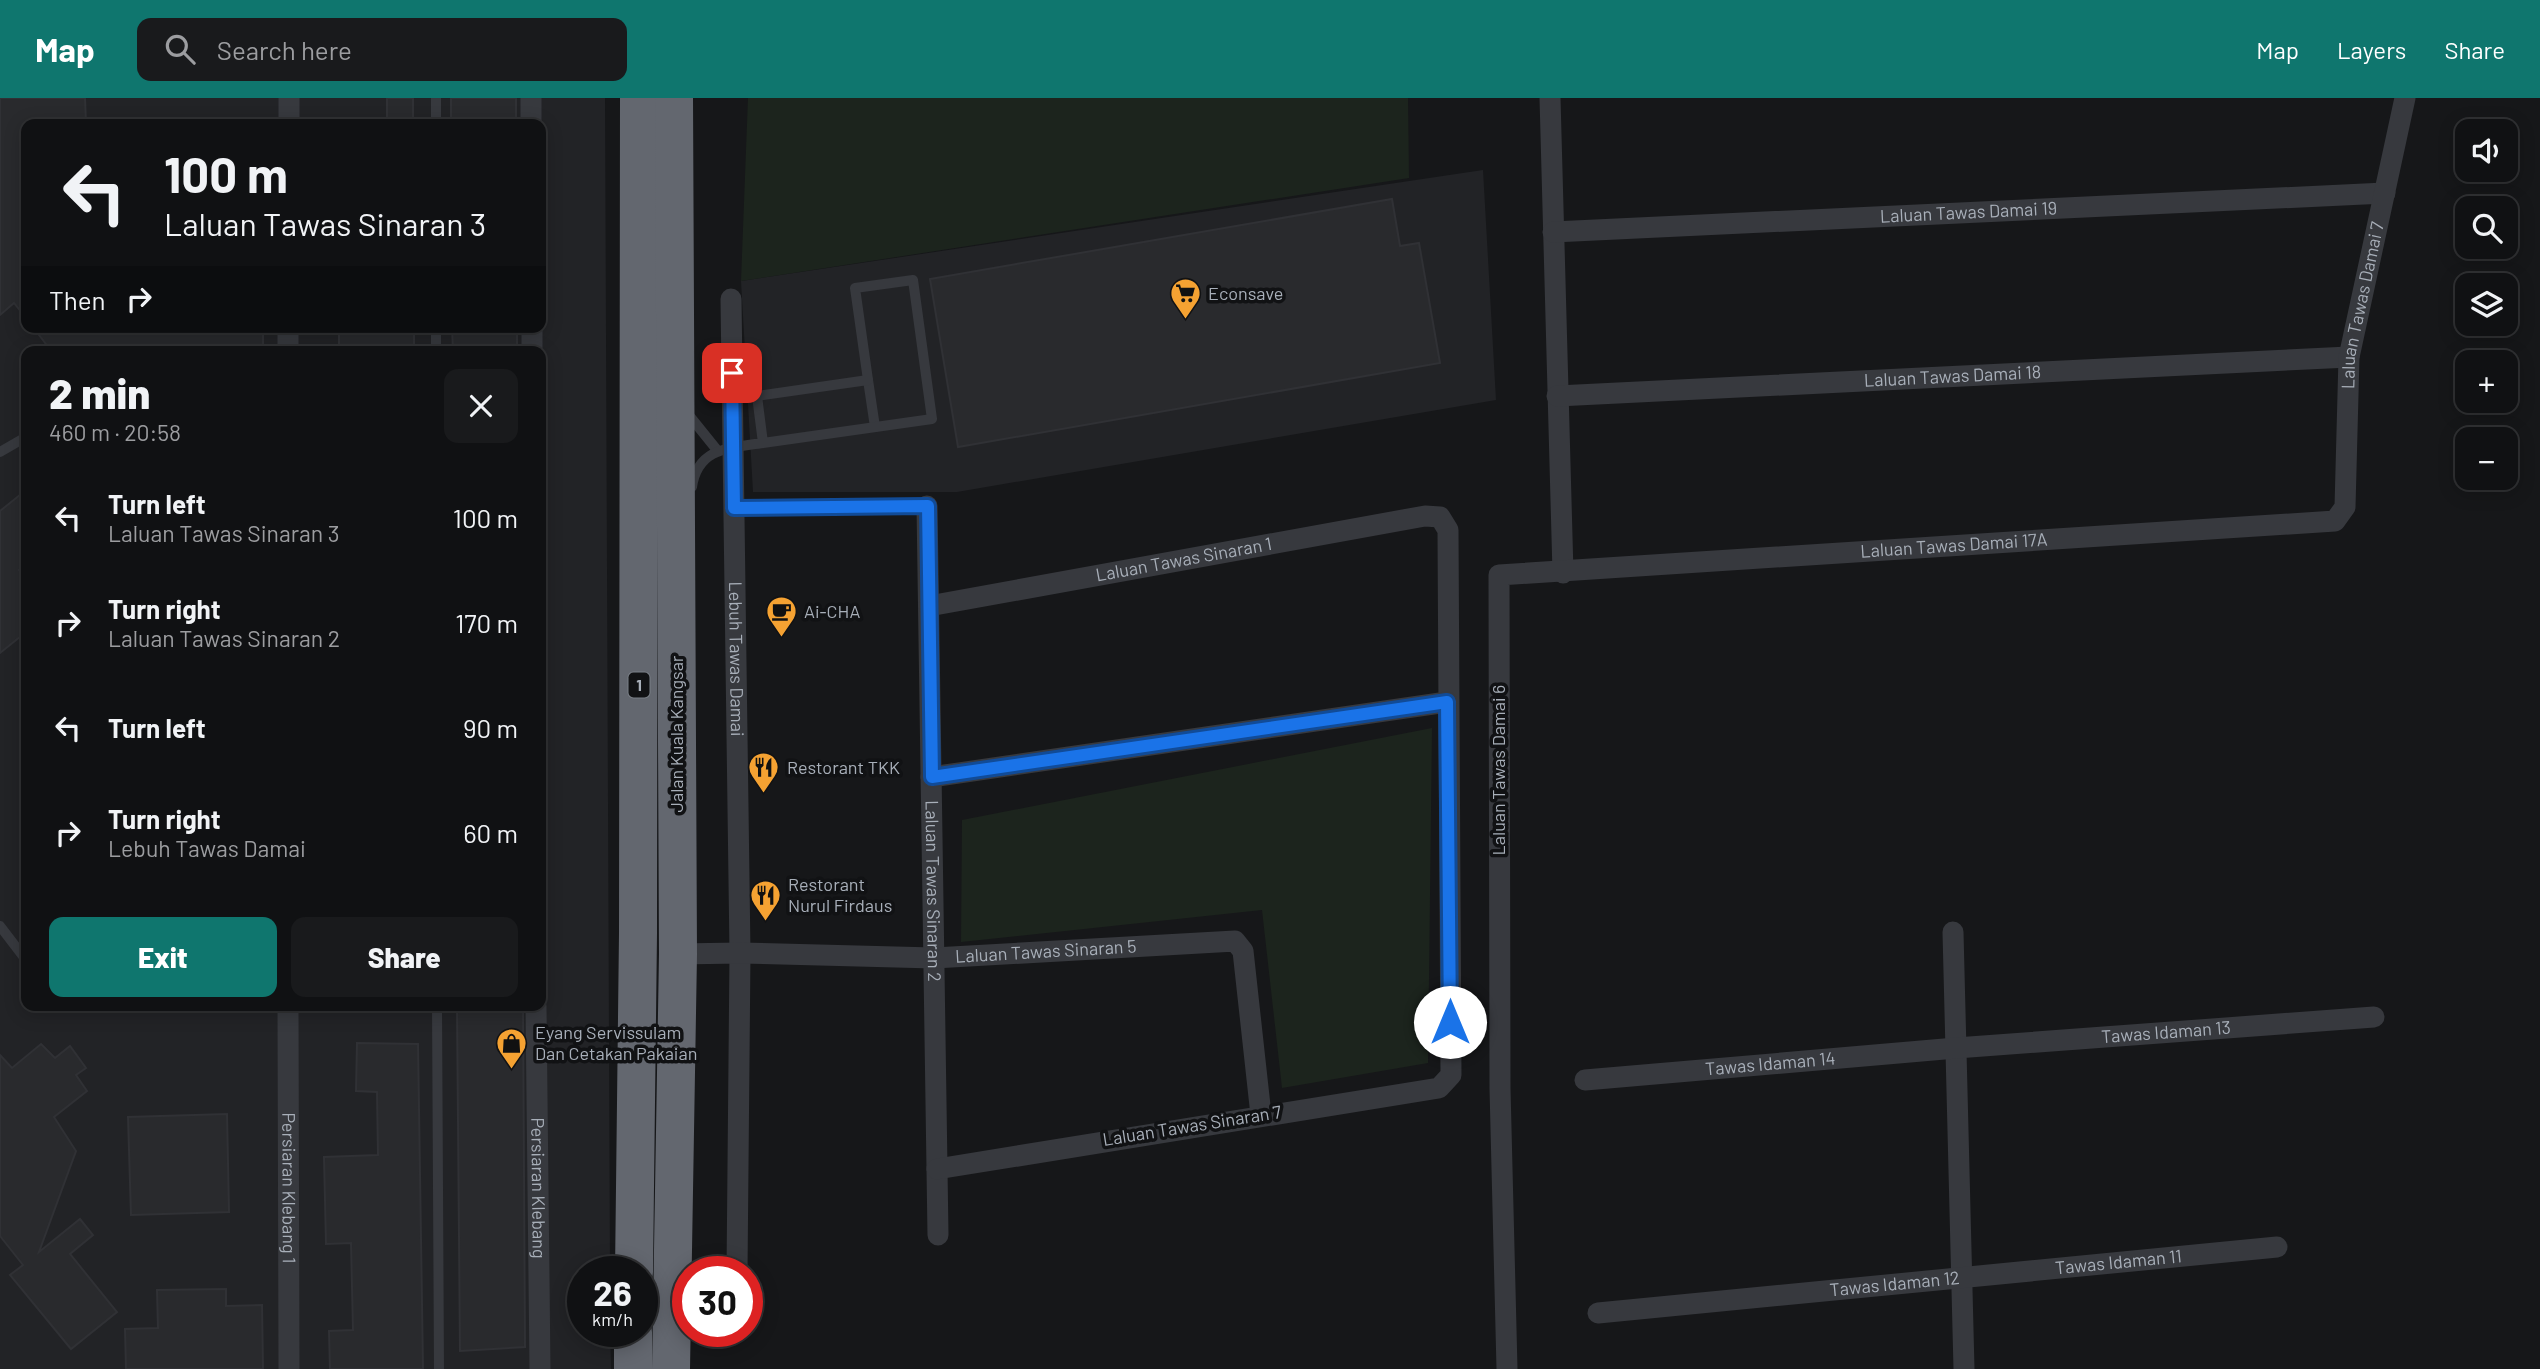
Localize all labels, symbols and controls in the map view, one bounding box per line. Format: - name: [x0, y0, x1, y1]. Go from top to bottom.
- search box: [137, 18, 627, 81]
- text: Map: [35, 29, 95, 69]
- icon: search: [161, 30, 199, 68]
- text: Search here: [217, 34, 352, 65]
- text: Map: [2256, 35, 2299, 64]
- text: Layers: [2337, 35, 2406, 64]
- text: Share: [2444, 35, 2505, 64]
- map controls: [2455, 119, 2518, 490]
- button: sound: [2455, 119, 2518, 182]
- text: 100 m: [164, 144, 288, 203]
- icon: left: [49, 147, 140, 238]
- street label: Laluan Tawas Damai 19: [1879, 196, 2058, 227]
- button: search: [2455, 196, 2518, 259]
- text: Laluan Tawas Sinaran 3: [164, 204, 486, 242]
- street label: Laluan Tawas Damai 7: [2336, 219, 2388, 389]
- button: layers: [2455, 273, 2518, 336]
- supermarket icon: Econsave: [1168, 277, 1202, 321]
- icon: right: [120, 280, 158, 318]
- place label: Econsave: [1208, 282, 1283, 304]
- text: Then: [49, 284, 106, 315]
- pin: [702, 343, 762, 403]
- button: +: [2455, 350, 2518, 413]
- icon: arrive: [713, 354, 751, 392]
- street label: Laluan Tawas Damai 18: [1863, 360, 2042, 391]
- text: 2 min: [49, 367, 150, 417]
- button: close: [444, 369, 518, 443]
- text: 460 m · 20:58: [49, 418, 181, 446]
- button: −: [2455, 427, 2518, 490]
- text: Turn left: [108, 488, 206, 519]
- icon: left: [49, 499, 87, 537]
- text: 100 m: [453, 502, 518, 533]
- text: Laluan Tawas Sinaran 3: [108, 519, 340, 547]
- street label: Laluan Tawas Damai 17A: [1860, 528, 2048, 562]
- street label: Laluan Tawas Sinaran 1: [1094, 532, 1273, 586]
- street label: Lebuh Tawas Damai: [725, 581, 749, 737]
- text: Turn right: [108, 593, 221, 624]
- cafe icon: Ai-CHA: [764, 595, 798, 639]
- place label: Ai-CHA: [804, 600, 860, 622]
- icon: right: [49, 604, 87, 642]
- text: 170 m: [455, 607, 518, 638]
- text: Laluan Tawas Sinaran 2: [108, 624, 340, 652]
- street label: Jalan Kuala Kangsar: [665, 655, 687, 812]
- road number: 1: [628, 672, 650, 698]
- street label: Laluan Tawas Damai 6: [1487, 685, 1509, 855]
- icon: left: [49, 709, 87, 747]
- text: Turn left: [108, 712, 206, 743]
- text: 90 m: [463, 712, 518, 743]
- restaurant icon: Restorant TKK: [747, 751, 781, 795]
- place label: Restorant TKK: [787, 756, 900, 778]
- street label: Laluan Tawas Sinaran 2: [921, 800, 946, 982]
- text: Turn right: [108, 803, 221, 834]
- icon: right: [49, 814, 87, 852]
- text: 60 m: [463, 817, 518, 848]
- text: Lebuh Tawas Damai: [108, 834, 306, 862]
- place label: Restorant Nurul Firdaus: [788, 873, 892, 916]
- restaurant icon: Restorant Nurul Firdaus: [748, 878, 782, 922]
- button: Exit: [49, 917, 277, 997]
- button: Share: [291, 917, 518, 997]
- street label: Laluan Tawas Sinaran 5: [955, 935, 1137, 967]
- position arrow: [1413, 985, 1487, 1059]
- street label: Tawas Idaman 13: [2100, 1016, 2232, 1047]
- place label: Eyang Servissulam Dan Cetakan Pakaian: [535, 1021, 697, 1064]
- shop icon: Eyang Servissulam Dan Cetakan Pakaian: [495, 1026, 529, 1070]
- street label: Tawas Idaman 14: [1704, 1046, 1836, 1080]
- street label: Laluan Tawas Sinaran 7: [1101, 1100, 1283, 1150]
- street label: Persiaran Klebang 1: [278, 1112, 301, 1264]
- street label: Persiaran Klebang: [527, 1117, 551, 1259]
- street label: Tawas Idaman 11: [2054, 1244, 2183, 1279]
- speed limit sign: 30: [672, 1256, 763, 1347]
- street label: Tawas Idaman 12: [1829, 1266, 1960, 1300]
- text: 26: [593, 1271, 632, 1313]
- text: km/h: [592, 1308, 633, 1330]

